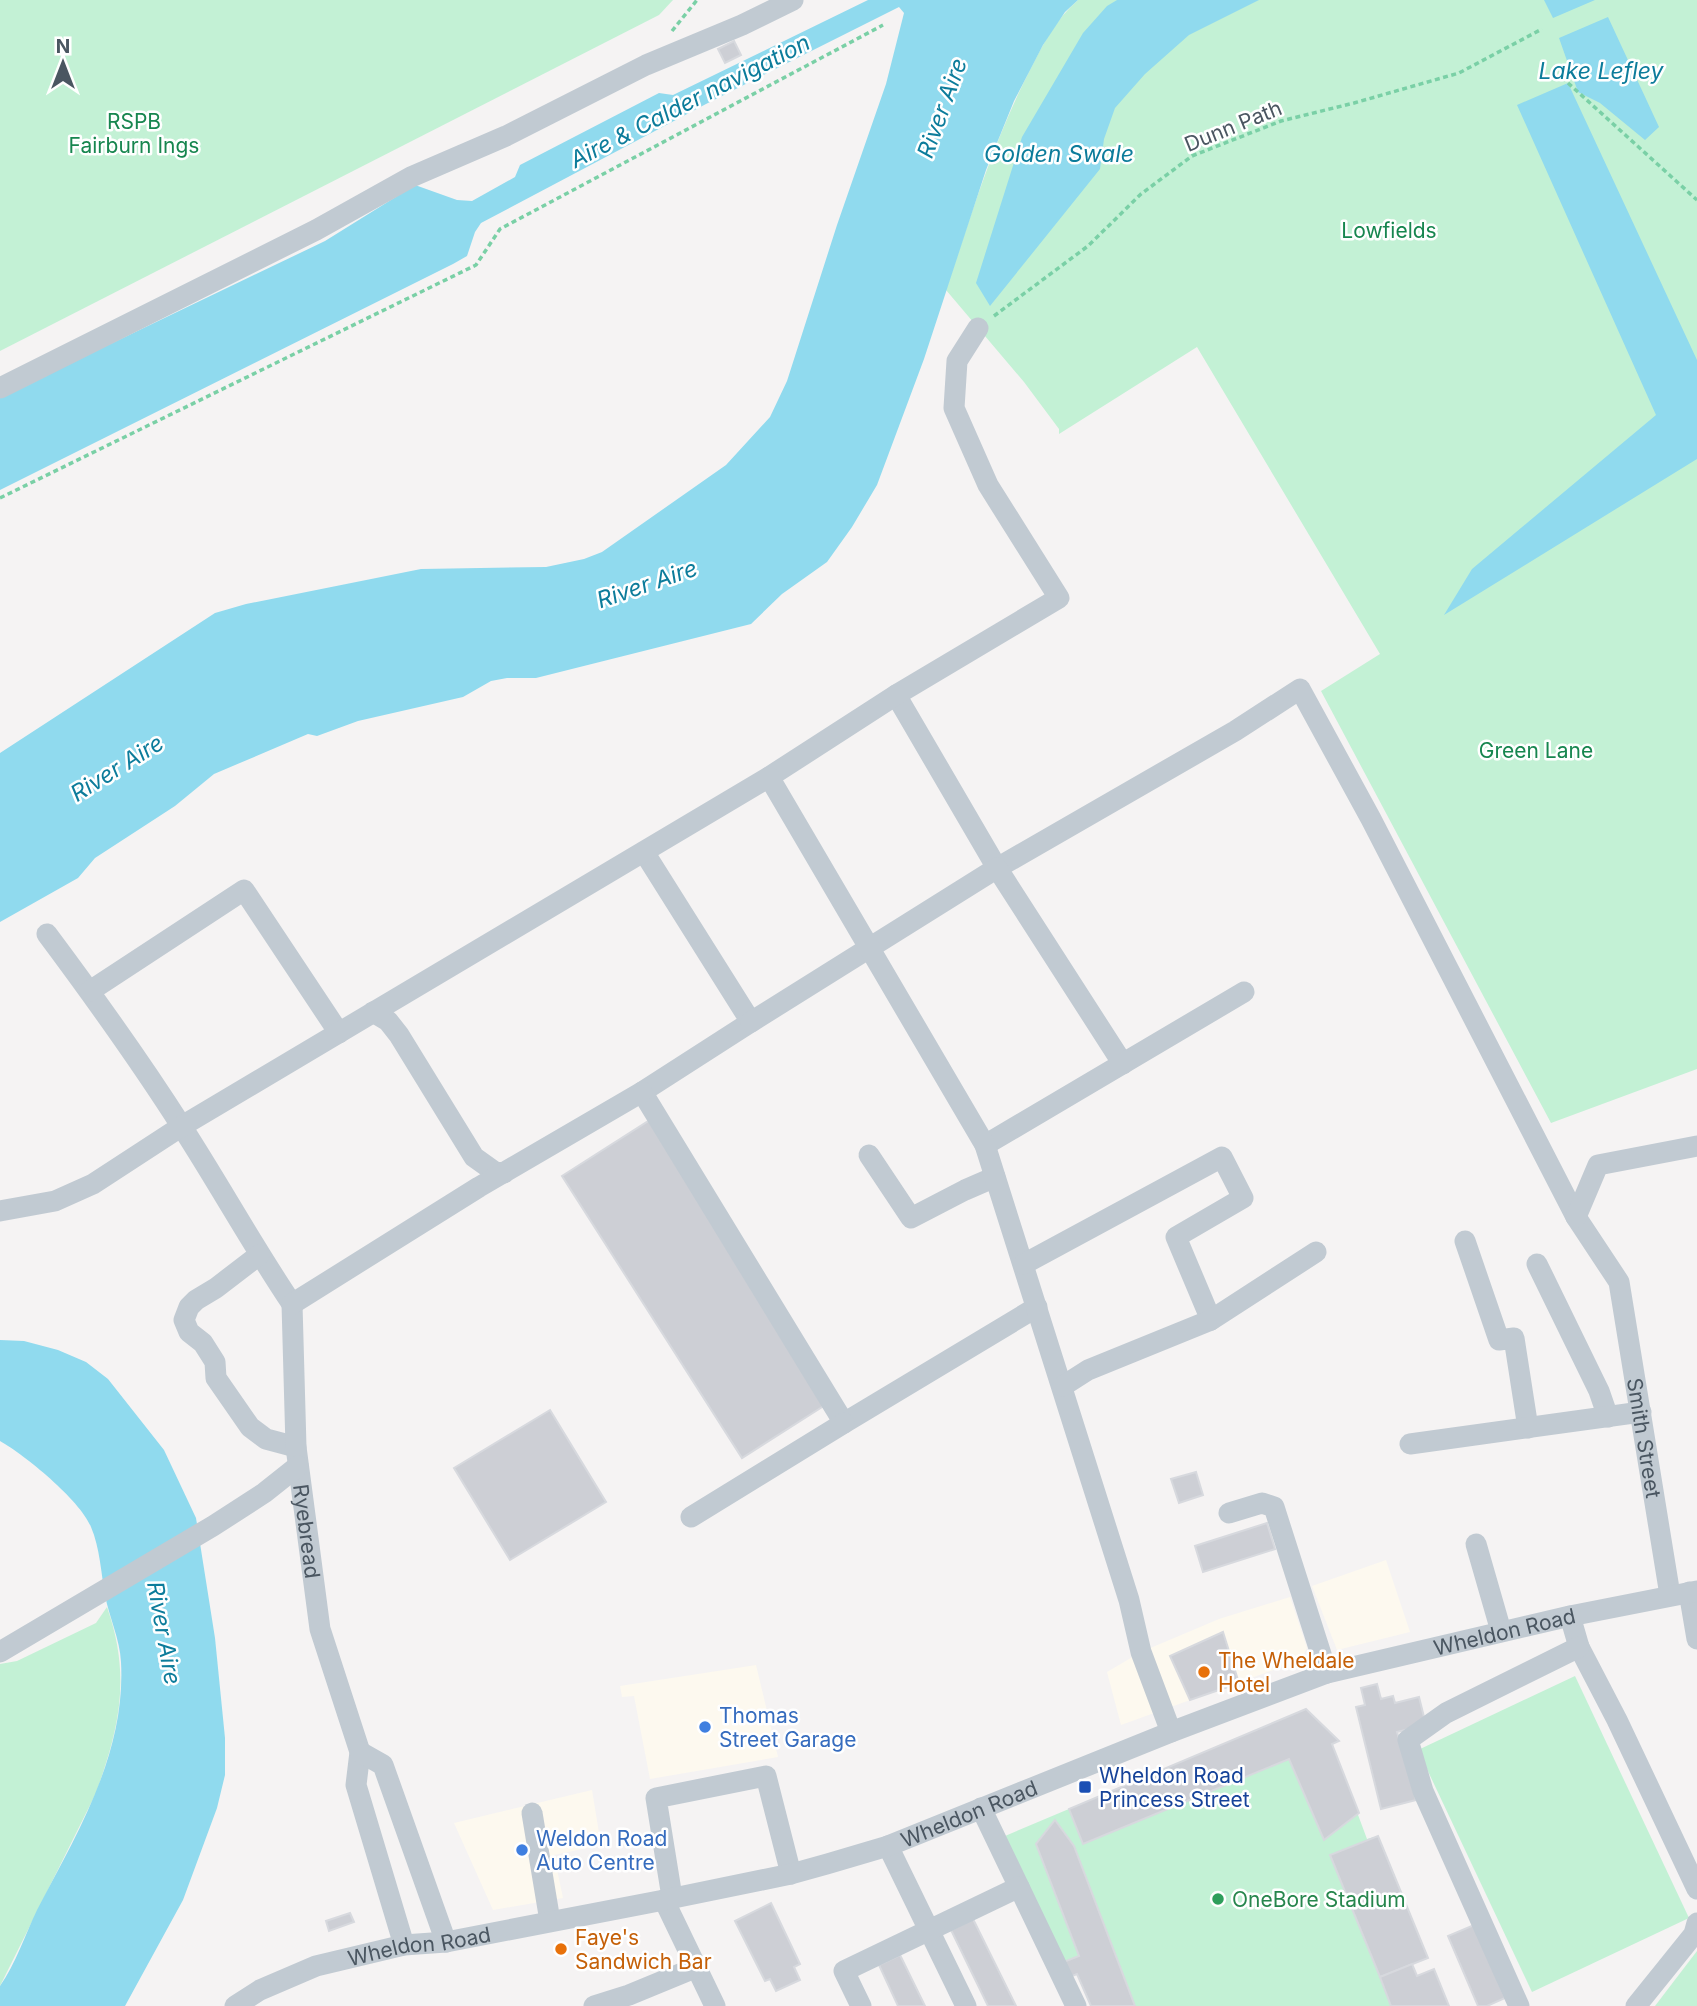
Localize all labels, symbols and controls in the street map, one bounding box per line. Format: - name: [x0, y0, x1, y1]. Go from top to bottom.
- north arrow: [28, 28, 98, 98]
- water label: Aire & Calder navigation: [564, 28, 815, 174]
- text: N: [56, 35, 70, 58]
- water label: River Aire: [911, 54, 973, 162]
- water label: Lake Lefley: [1538, 57, 1665, 85]
- street label: Dunn Path: [1181, 95, 1285, 157]
- park label: RSPB Fairburn Ings: [69, 109, 199, 158]
- water label: Golden Swale: [984, 140, 1134, 168]
- park label: Lowfields: [1341, 218, 1437, 243]
- water label: River Aire: [593, 554, 701, 614]
- water label: River Aire: [65, 728, 169, 808]
- park label: Green Lane: [1479, 738, 1593, 763]
- street label: Smith Street: [1622, 1376, 1667, 1500]
- street label: Ryebread: [289, 1483, 326, 1580]
- water label: River Aire: [141, 1579, 187, 1687]
- street label: Wheldon Road: [1431, 1603, 1578, 1660]
- place label: The Wheldale Hotel: [1218, 1648, 1355, 1697]
- marker: The Wheldale Hotel: [1196, 1664, 1212, 1680]
- place label: Thomas Street Garage: [719, 1703, 856, 1752]
- marker: Thomas Street Garage: [697, 1719, 713, 1735]
- place label: Wheldon Road Princess Street: [1099, 1763, 1250, 1812]
- street label: Wheldon Road: [897, 1775, 1041, 1852]
- marker: Wheldon Road Princess Street: [1077, 1779, 1093, 1795]
- place label: Weldon Road Auto Centre: [536, 1826, 667, 1875]
- marker: Weldon Road Auto Centre: [514, 1842, 530, 1858]
- place label: OneBore Stadium: [1232, 1887, 1406, 1912]
- marker: OneBore Stadium: [1210, 1891, 1226, 1907]
- street label: Wheldon Road: [345, 1921, 493, 1971]
- place label: Faye's Sandwich Bar: [575, 1925, 712, 1974]
- marker: Faye's Sandwich Bar: [553, 1941, 569, 1957]

